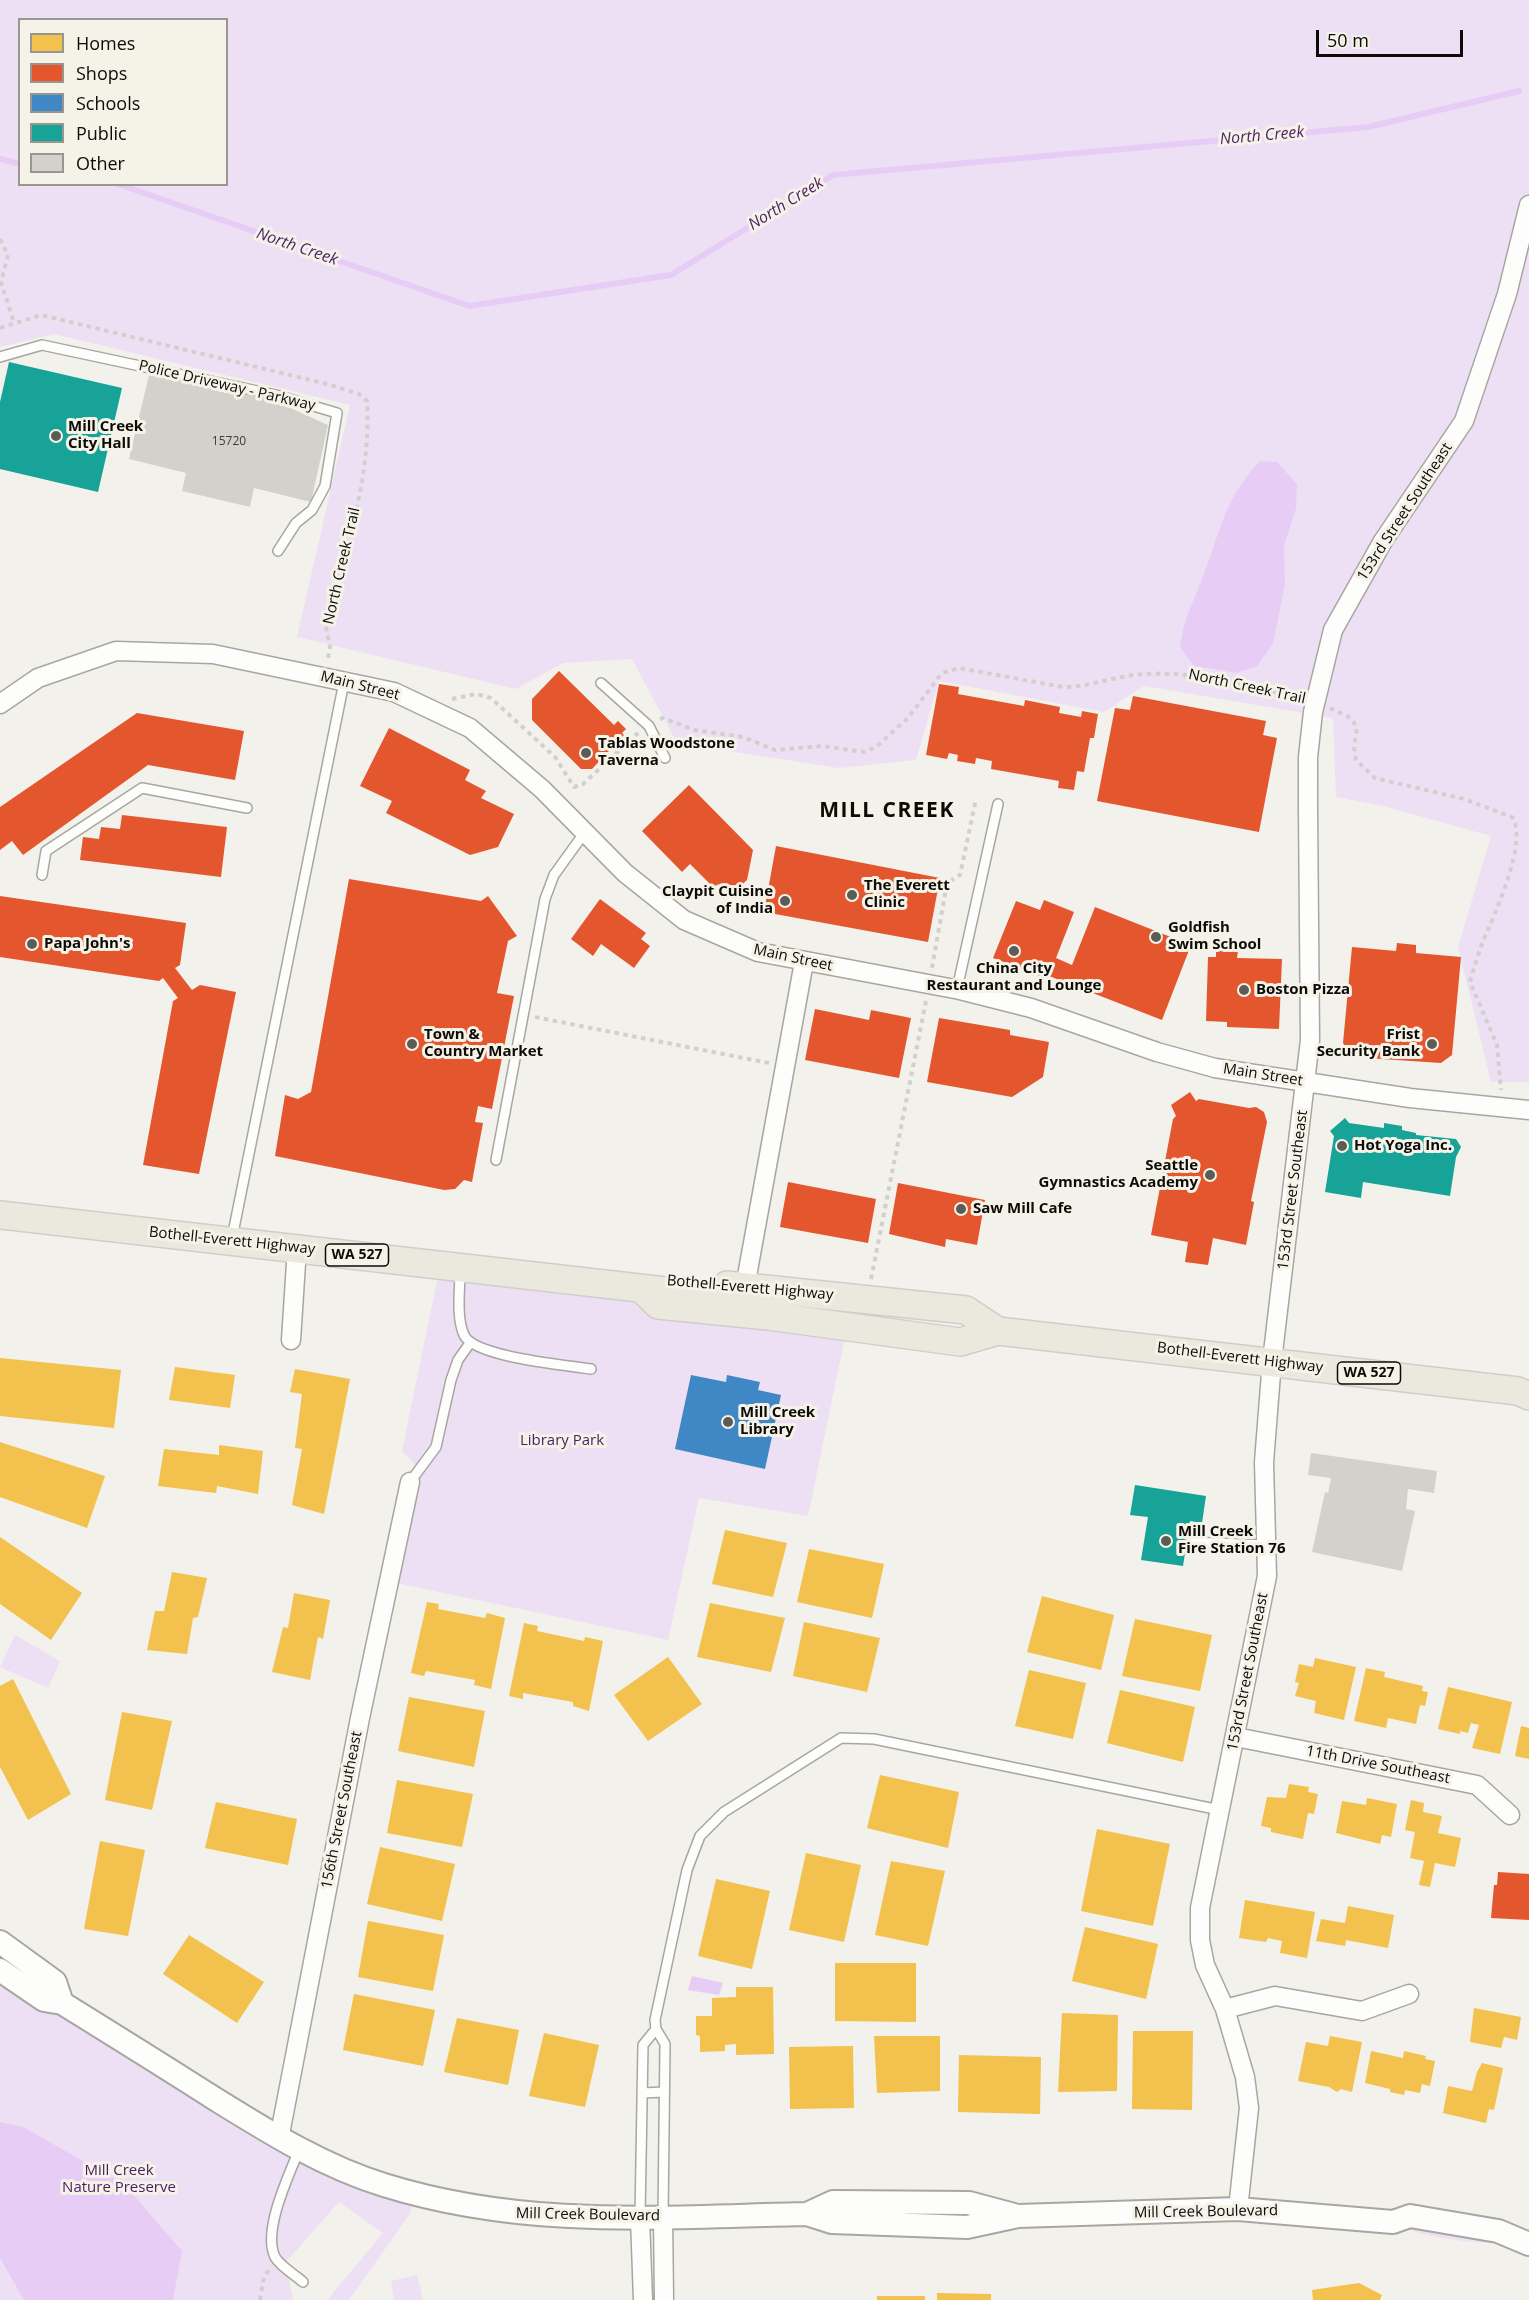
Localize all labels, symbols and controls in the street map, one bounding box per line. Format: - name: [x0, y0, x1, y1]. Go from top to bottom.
- legend: [18, 18, 228, 186]
- scale bar: [1319, 18, 1466, 56]
- text: 50 m: [1327, 28, 1369, 52]
- text: Homes: [76, 31, 135, 55]
- text: Shops: [76, 61, 127, 85]
- text: Schools: [76, 91, 140, 115]
- text: Public: [76, 121, 127, 145]
- water label: North Creek: [1219, 123, 1305, 149]
- text: Other: [76, 151, 125, 175]
- water label: North Creek: [745, 173, 827, 235]
- water label: North Creek: [254, 224, 340, 270]
- street label: Police Driveway - Parkway: [137, 357, 317, 415]
- place label: Mill Creek City Hall: [68, 418, 143, 453]
- marker: Mill Creek City Hall: [49, 429, 63, 443]
- house number: 15720: [212, 435, 246, 449]
- street label: 153rd Street Southeast: [1354, 440, 1456, 584]
- street label: North Creek Trail: [320, 506, 364, 626]
- street label: North Creek Trail: [1187, 666, 1307, 708]
- street label: Main Street: [319, 668, 401, 704]
- place label: Tablas Woodstone Taverna: [598, 735, 735, 770]
- marker: Tablas Woodstone Taverna: [579, 746, 593, 760]
- district label: MILL CREEK: [819, 798, 955, 824]
- place label: The Everett Clinic: [864, 877, 950, 912]
- place label: Claypit Cuisine of India: [662, 883, 773, 918]
- marker: The Everett Clinic: [845, 888, 859, 902]
- marker: Claypit Cuisine of India: [778, 894, 792, 908]
- place label: Goldfish Swim School: [1168, 919, 1261, 954]
- marker: Goldfish Swim School: [1149, 930, 1163, 944]
- place label: Papa John's: [44, 935, 130, 953]
- marker: Papa John's: [25, 937, 39, 951]
- street label: Main Street: [752, 941, 834, 975]
- marker: China City Restaurant and Lounge: [1007, 944, 1021, 958]
- place label: China City Restaurant and Lounge: [927, 960, 1101, 995]
- place label: Boston Pizza: [1256, 981, 1350, 999]
- marker: Boston Pizza: [1237, 983, 1251, 997]
- place label: Town & Country Market: [424, 1026, 543, 1061]
- place label: Frist Security Bank: [1317, 1026, 1420, 1061]
- marker: Town & Country Market: [405, 1037, 419, 1051]
- marker: Frist Security Bank: [1425, 1037, 1439, 1051]
- street label: Main Street: [1222, 1060, 1304, 1090]
- street label: 153rd Street Southeast: [1274, 1109, 1312, 1271]
- place label: Hot Yoga Inc.: [1354, 1137, 1452, 1155]
- marker: Hot Yoga Inc.: [1335, 1139, 1349, 1153]
- place label: Seattle Gymnastics Academy: [1039, 1157, 1198, 1192]
- marker: Seattle Gymnastics Academy: [1203, 1168, 1217, 1182]
- place label: Saw Mill Cafe: [973, 1200, 1072, 1218]
- marker: Saw Mill Cafe: [954, 1202, 968, 1216]
- street label: Bothell-Everett Highway: [148, 1223, 316, 1259]
- road number: WA 527: [326, 1244, 388, 1266]
- street label: Bothell-Everett Highway: [666, 1272, 834, 1304]
- street label: Bothell-Everett Highway: [1156, 1339, 1324, 1377]
- road number: WA 527: [1338, 1362, 1400, 1384]
- place label: Mill Creek Library: [740, 1404, 815, 1439]
- marker: Mill Creek Library: [721, 1415, 735, 1429]
- park label: Library Park: [520, 1432, 604, 1450]
- place label: Mill Creek Fire Station 76: [1178, 1523, 1285, 1558]
- marker: Mill Creek Fire Station 76: [1159, 1534, 1173, 1548]
- street label: 153rd Street Southeast: [1224, 1591, 1272, 1753]
- street label: 156th Street Southeast: [318, 1730, 366, 1890]
- street label: 11th Drive Southeast: [1304, 1742, 1452, 1788]
- park label: Mill Creek Nature Preserve: [62, 2162, 176, 2197]
- street label: Mill Creek Boulevard: [1134, 2202, 1278, 2222]
- street label: Mill Creek Boulevard: [516, 2205, 660, 2225]

